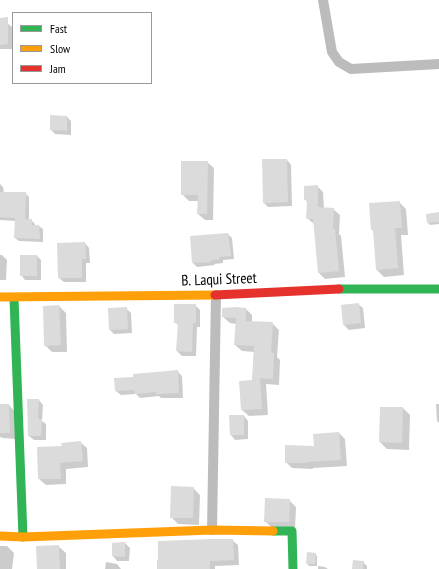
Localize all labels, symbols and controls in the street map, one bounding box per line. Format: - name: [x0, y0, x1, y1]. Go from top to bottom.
- legend: [12, 12, 152, 84]
- text: Fast: [50, 21, 67, 36]
- text: Slow: [50, 41, 70, 56]
- text: Jam: [50, 61, 66, 76]
- street label: B. Laqui Street: [181, 270, 257, 290]

